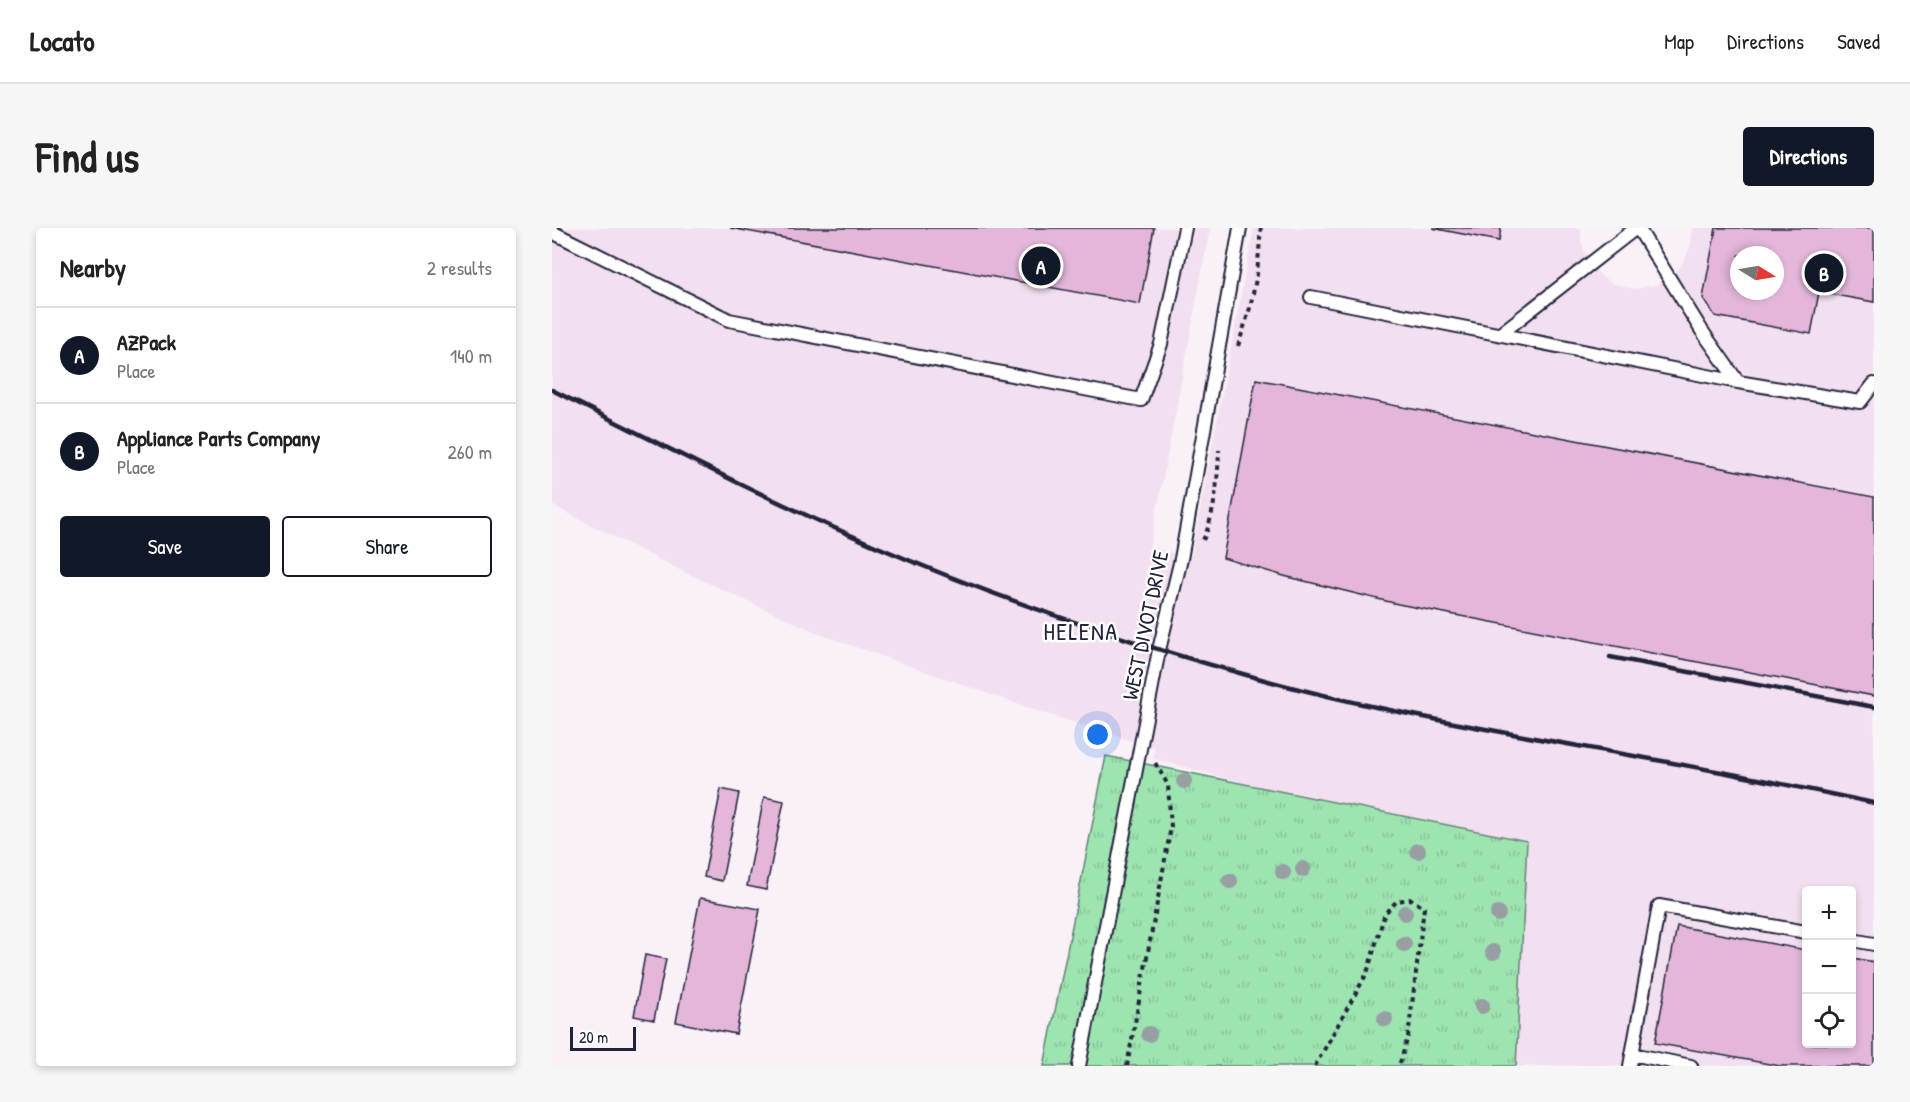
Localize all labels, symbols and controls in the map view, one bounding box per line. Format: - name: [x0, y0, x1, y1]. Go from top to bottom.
- text: Locato: [30, 22, 94, 60]
- text: Map: [1664, 27, 1694, 56]
- text: Directions: [1727, 27, 1804, 56]
- text: Saved: [1837, 27, 1880, 56]
- button: Directions: [1743, 127, 1874, 186]
- text: Find us: [36, 128, 139, 185]
- pin: A: [1022, 243, 1060, 288]
- north arrow: [1730, 246, 1784, 300]
- text: Nearby: [60, 250, 126, 285]
- pin: B: [1804, 250, 1844, 296]
- text: 2 results: [427, 254, 492, 281]
- text: AZPack: [117, 327, 176, 357]
- text: A: [75, 342, 84, 369]
- text: 140 m: [450, 342, 492, 369]
- text: Place: [117, 357, 156, 384]
- text: Appliance Parts Company: [117, 423, 320, 453]
- text: B: [74, 438, 85, 465]
- text: 260 m: [448, 438, 492, 465]
- text: Place: [117, 453, 156, 480]
- button: Save: [60, 516, 270, 577]
- button: Share: [282, 516, 492, 577]
- street label: WEST DIVOT DRIVE: [1115, 547, 1176, 702]
- district label: HELENA: [1044, 615, 1118, 647]
- your location: [1083, 720, 1112, 749]
- map controls: [1802, 886, 1856, 1048]
- button: +: [1802, 886, 1856, 940]
- button: −: [1802, 940, 1856, 994]
- button: locate: [1802, 994, 1856, 1048]
- scale bar: [570, 1024, 636, 1052]
- text: 20 m: [579, 1026, 608, 1048]

